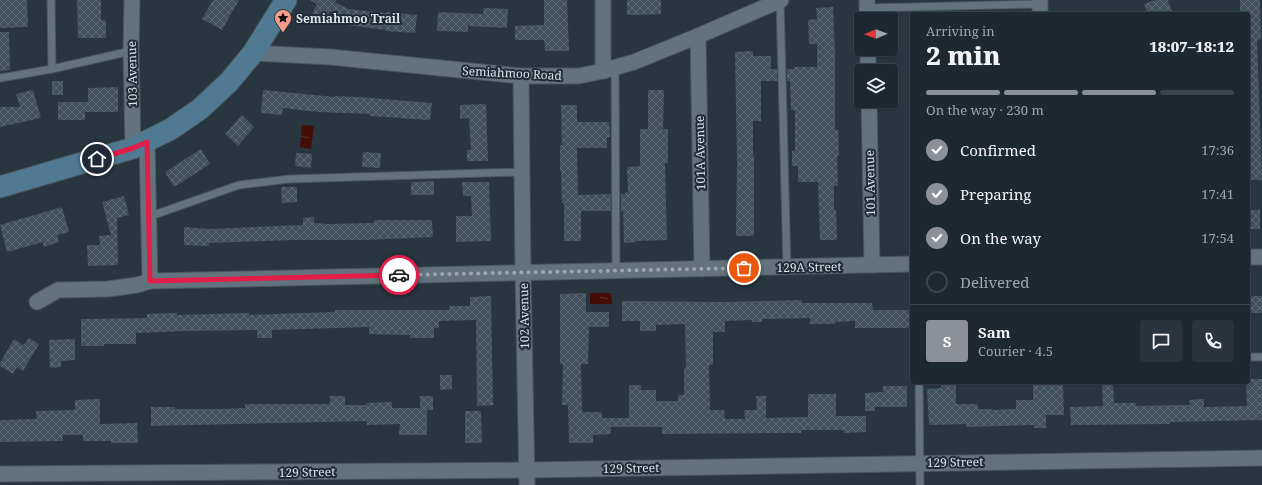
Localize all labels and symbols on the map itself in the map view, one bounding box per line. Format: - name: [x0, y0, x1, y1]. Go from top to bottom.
- place icon: Semiahmoo Trail: [273, 8, 293, 33]
- place label: Semiahmoo Trail: [296, 10, 401, 27]
- north arrow: [854, 12, 898, 56]
- street label: 103 Avenue: [123, 41, 141, 107]
- street label: Semiahmoo Road: [462, 62, 563, 84]
- street label: 101A Avenue: [691, 116, 709, 190]
- pin: [80, 142, 114, 176]
- street label: 101 Avenue: [861, 150, 879, 216]
- pin: [727, 251, 761, 285]
- courier: [379, 255, 419, 295]
- street label: 129A Street: [776, 258, 842, 276]
- street label: 102 Avenue: [515, 283, 533, 349]
- street label: 129 Street: [926, 453, 984, 471]
- street label: 129 Street: [602, 459, 660, 477]
- street label: 129 Street: [278, 463, 336, 481]

